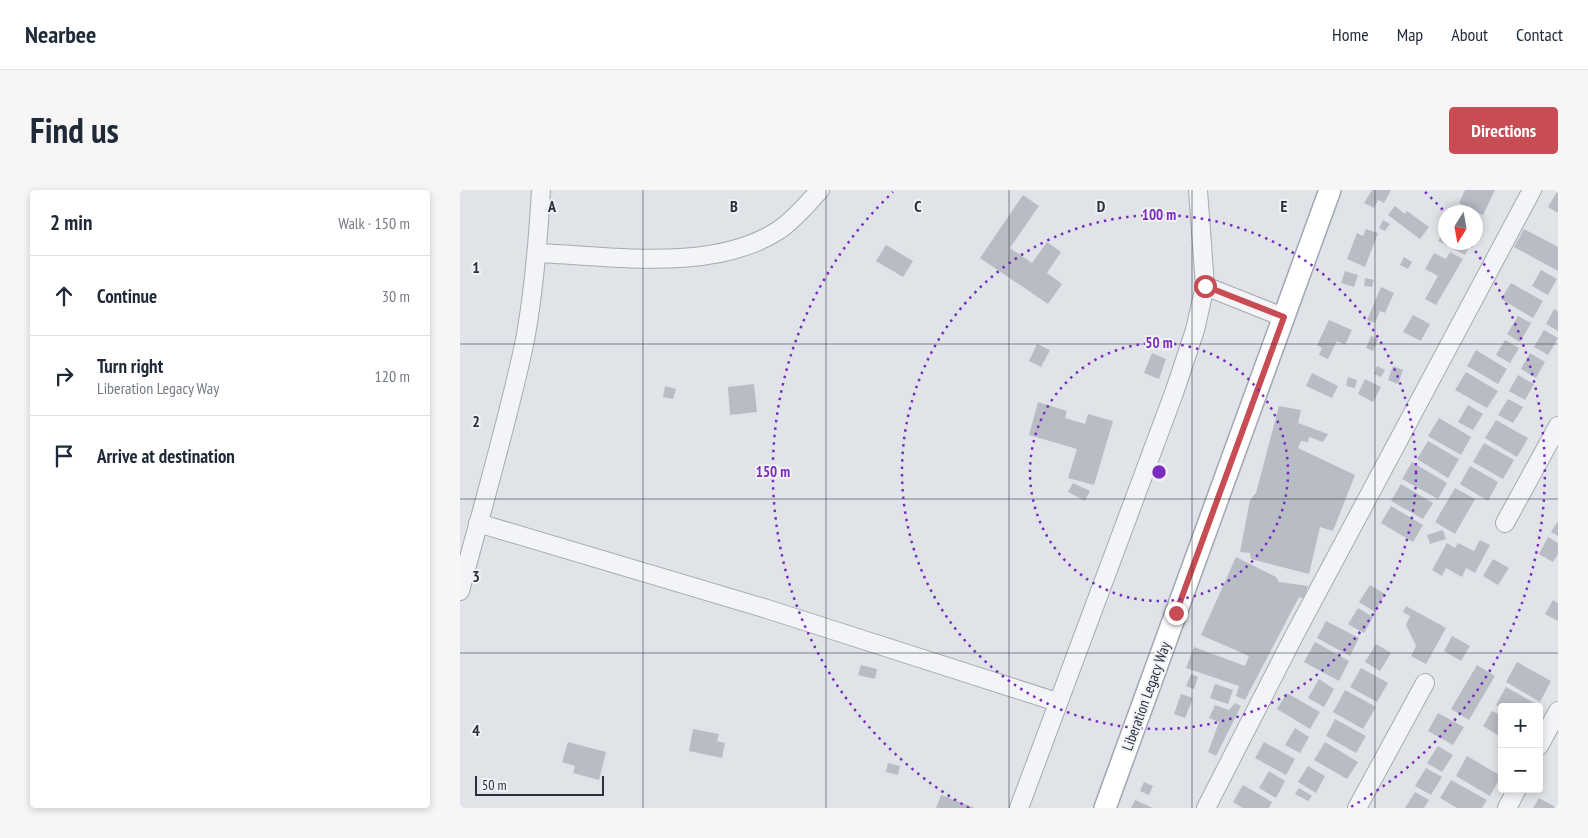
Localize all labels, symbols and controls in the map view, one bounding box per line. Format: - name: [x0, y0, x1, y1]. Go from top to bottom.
- text: Nearbee: [25, 19, 96, 50]
- text: Home: [1332, 23, 1369, 46]
- text: Map: [1397, 23, 1423, 46]
- text: About: [1451, 23, 1488, 46]
- text: Contact: [1516, 23, 1563, 46]
- text: Find us: [30, 107, 119, 153]
- button: Directions: [1449, 107, 1558, 154]
- text: A: [547, 196, 557, 216]
- text: B: [730, 196, 738, 216]
- text: C: [914, 196, 922, 216]
- text: D: [1097, 196, 1106, 216]
- text: E: [1281, 196, 1288, 216]
- text: 100 m: [1142, 205, 1176, 224]
- north arrow: [1438, 205, 1483, 250]
- text: 2 min: [50, 209, 92, 236]
- text: Walk · 150 m: [338, 213, 410, 233]
- text: 1: [472, 257, 480, 277]
- route start: [1194, 275, 1217, 298]
- icon: ahead: [50, 282, 78, 310]
- text: Continue: [97, 284, 157, 308]
- text: 30 m: [382, 286, 410, 306]
- text: 50 m: [1145, 333, 1173, 352]
- text: Turn right: [97, 354, 163, 378]
- icon: right: [50, 362, 78, 390]
- text: 120 m: [375, 366, 410, 386]
- text: Liberation Legacy Way: [97, 378, 219, 398]
- text: 2: [472, 411, 480, 431]
- icon: arrive: [50, 442, 78, 470]
- text: Arrive at destination: [97, 444, 235, 468]
- text: 150 m: [756, 462, 790, 481]
- centre of rings: [1150, 463, 1168, 481]
- text: 3: [472, 566, 480, 586]
- route end: [1165, 602, 1188, 625]
- street label: Liberation Legacy Way: [1117, 639, 1175, 753]
- map controls: [1498, 703, 1543, 793]
- button: +: [1498, 703, 1543, 748]
- text: 4: [472, 720, 480, 740]
- button: −: [1498, 748, 1543, 793]
- scale bar: [475, 773, 604, 796]
- text: 50 m: [482, 776, 507, 794]

